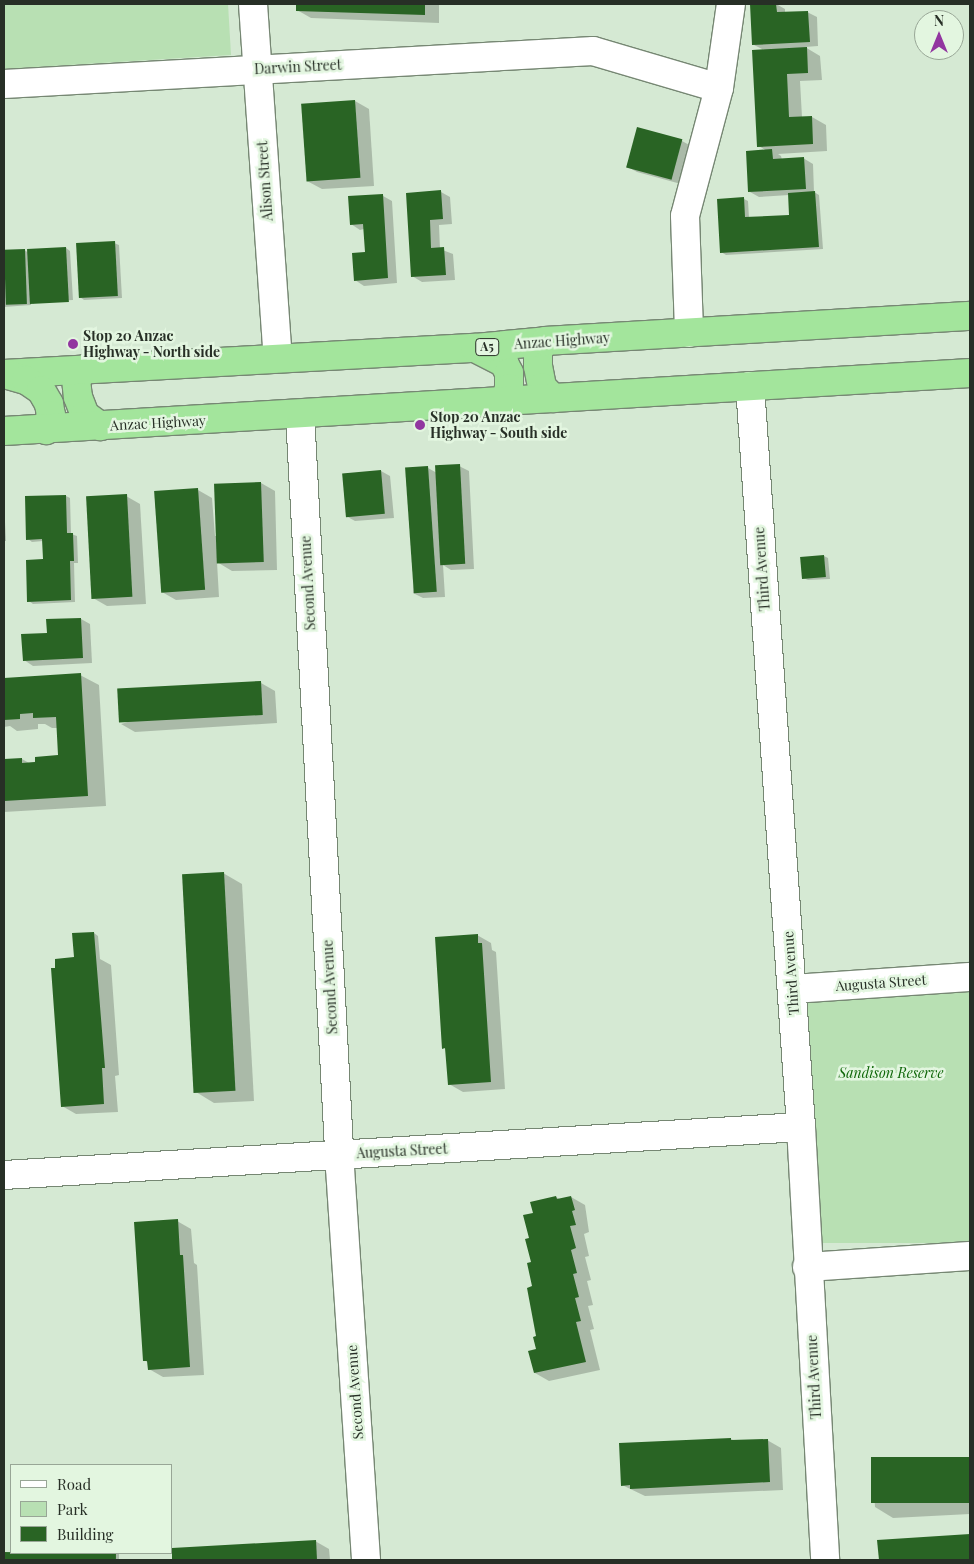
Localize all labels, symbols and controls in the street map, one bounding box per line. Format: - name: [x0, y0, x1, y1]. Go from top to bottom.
- north arrow: [914, 10, 964, 60]
- text: N: [934, 11, 944, 30]
- street label: Darwin Street: [254, 56, 342, 78]
- street label: Alison Street: [254, 140, 276, 222]
- place label: Stop 20 Anzac Highway - North side: [83, 328, 220, 361]
- street label: Anzac Highway: [514, 329, 610, 353]
- marker: Stop 20 Anzac Highway - North side: [67, 338, 79, 350]
- road number: A5: [474, 338, 500, 357]
- place label: Stop 20 Anzac Highway - South side: [430, 409, 568, 442]
- street label: Anzac Highway: [110, 412, 206, 434]
- marker: Stop 20 Anzac Highway - South side: [414, 419, 426, 431]
- street label: Third Avenue: [751, 526, 773, 612]
- street label: Second Avenue: [297, 535, 319, 631]
- street label: Third Avenue: [780, 930, 802, 1016]
- street label: Second Avenue: [319, 939, 341, 1035]
- street label: Augusta Street: [835, 971, 927, 995]
- park label: Sandison Reserve: [839, 1065, 943, 1081]
- street label: Augusta Street: [356, 1140, 448, 1162]
- street label: Third Avenue: [803, 1334, 825, 1420]
- street label: Second Avenue: [343, 1344, 367, 1440]
- legend: [10, 1464, 172, 1554]
- text: Road: [57, 1474, 91, 1494]
- text: Park: [57, 1499, 88, 1519]
- text: Building: [57, 1524, 113, 1544]

